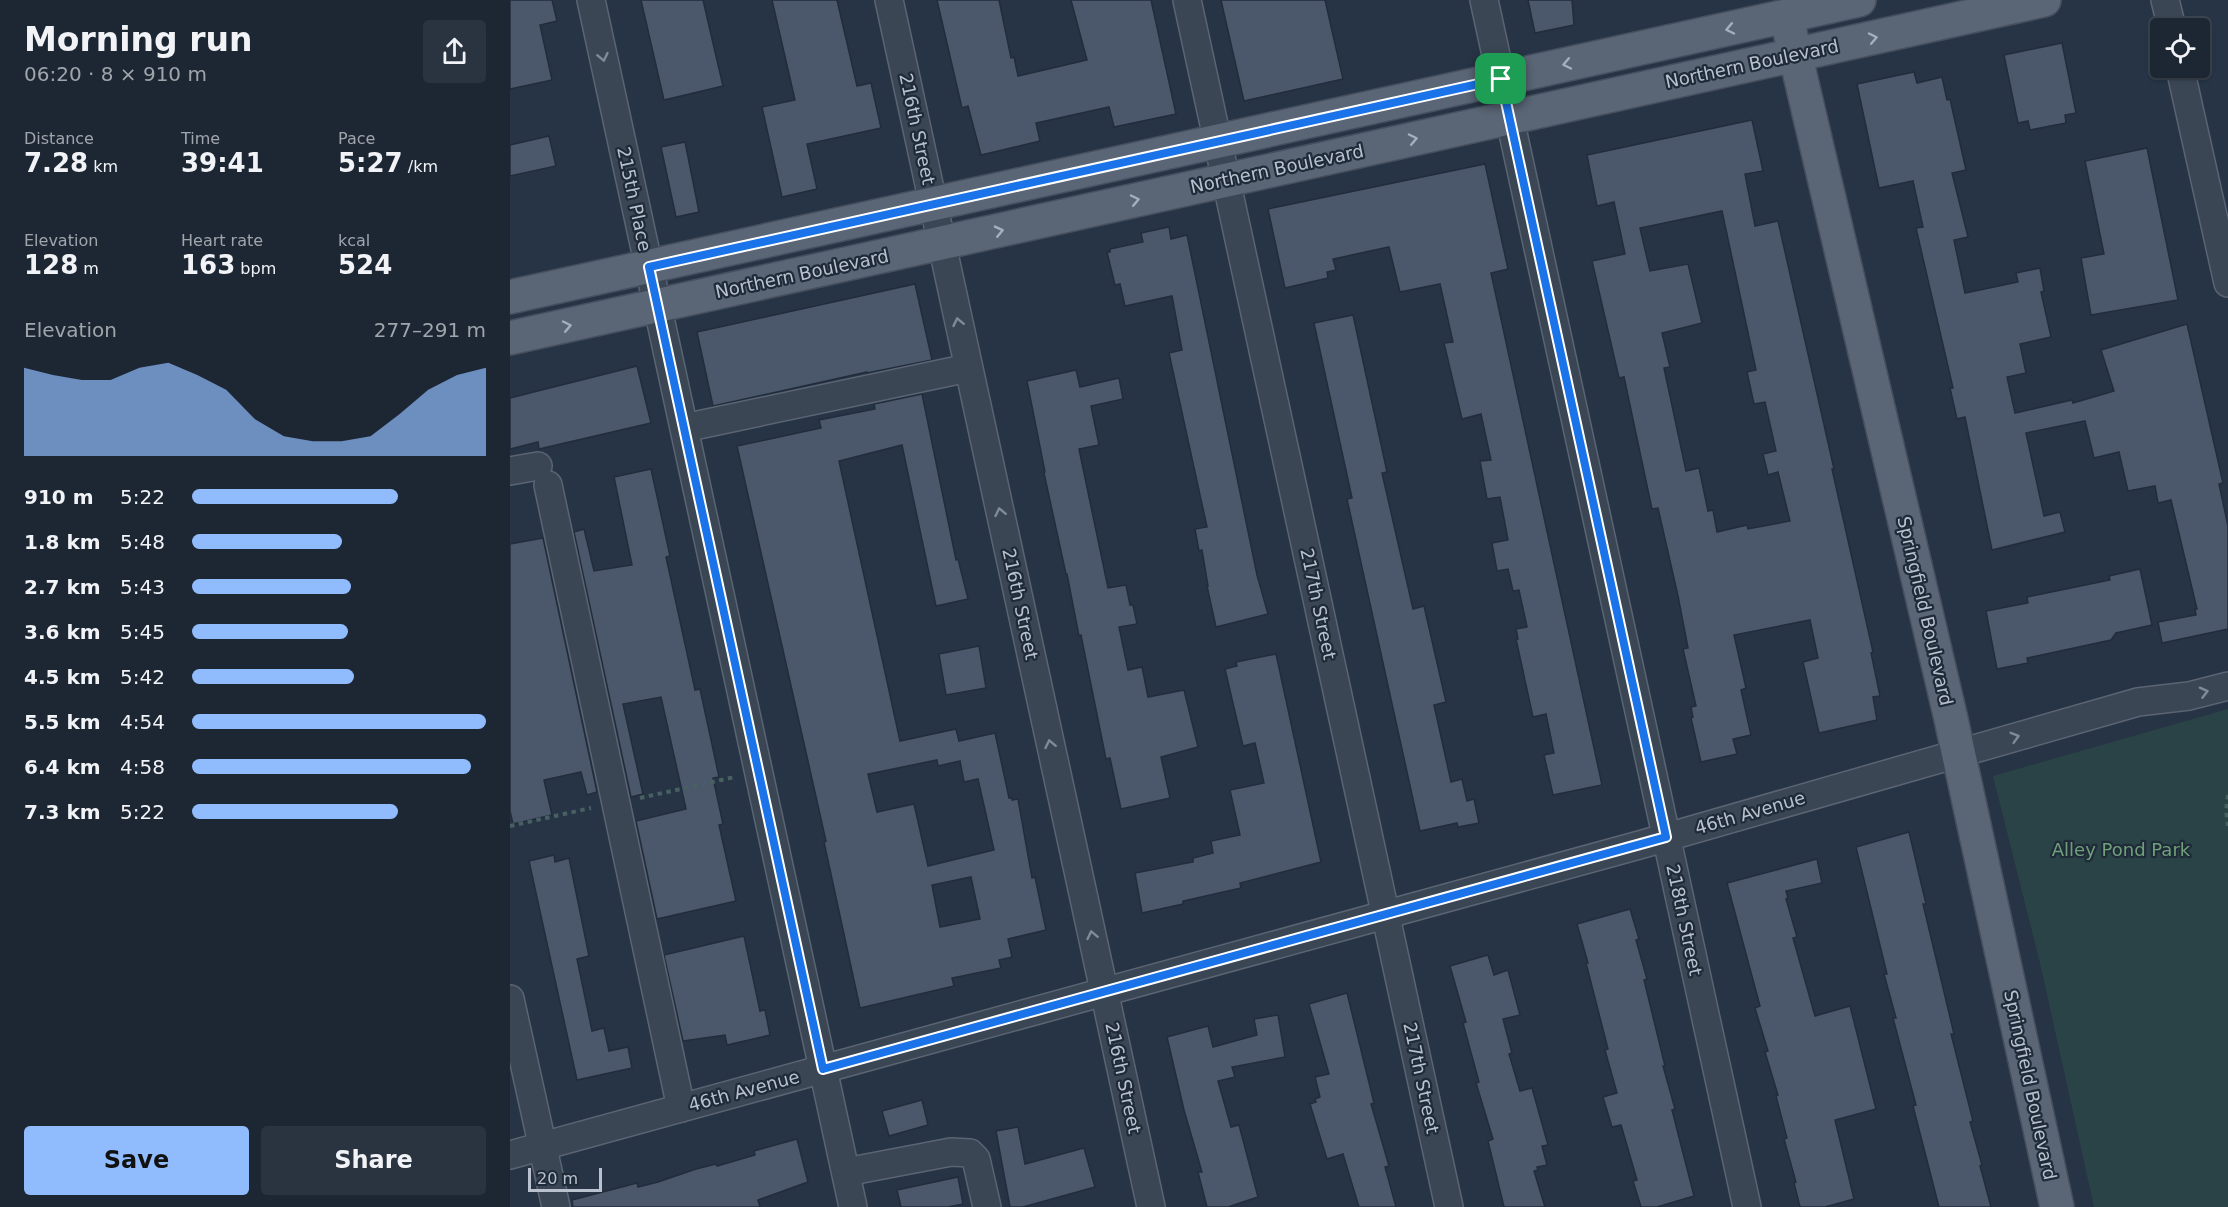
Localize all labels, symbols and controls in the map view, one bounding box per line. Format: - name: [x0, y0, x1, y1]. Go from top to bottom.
- map controls: [2150, 18, 2210, 78]
- button: locate: [2150, 18, 2210, 78]
- text: Morning run: [24, 20, 252, 59]
- button: share: [423, 20, 486, 83]
- one-way arrow: [1725, 21, 1735, 34]
- one-way arrow: [1868, 32, 1878, 45]
- street label: Northern Boulevard: [1663, 35, 1840, 92]
- one-way arrow: [596, 52, 609, 62]
- pin: [1475, 53, 1526, 104]
- one-way arrow: [1562, 57, 1572, 70]
- text: 06:20 · 8 × 910 m: [24, 62, 207, 86]
- icon: arrive: [1484, 62, 1517, 95]
- street label: 216th Street: [895, 71, 940, 186]
- text: Distance: [24, 129, 94, 148]
- text: Time: [181, 129, 220, 148]
- text: Pace: [338, 129, 375, 148]
- one-way arrow: [1408, 133, 1418, 146]
- street label: Northern Boulevard: [1188, 140, 1365, 197]
- street label: 215th Place: [613, 145, 656, 253]
- text: 7.28: [24, 148, 88, 178]
- text: 39:41: [181, 148, 264, 178]
- text: 5:27: [338, 148, 403, 178]
- text: km: [88, 157, 118, 176]
- text: /km: [403, 157, 438, 176]
- one-way arrow: [1130, 195, 1140, 208]
- one-way arrow: [994, 225, 1004, 238]
- text: Elevation: [24, 231, 98, 250]
- text: Heart rate: [181, 231, 263, 250]
- text: kcal: [338, 231, 370, 250]
- street label: Northern Boulevard: [713, 245, 890, 302]
- text: 128: [24, 250, 78, 280]
- text: 163: [181, 250, 235, 280]
- text: 524: [338, 250, 392, 280]
- text: m: [78, 259, 99, 278]
- text: bpm: [235, 259, 276, 278]
- one-way arrow: [953, 317, 966, 327]
- text: Elevation: [24, 318, 117, 342]
- text: 277–291 m: [374, 318, 486, 342]
- one-way arrow: [562, 320, 572, 333]
- text: 910 m: [24, 485, 94, 509]
- text: 5:22: [120, 485, 165, 509]
- one-way arrow: [994, 508, 1007, 518]
- street label: Springfield Boulevard: [1893, 514, 1958, 708]
- text: 1.8 km: [24, 530, 101, 554]
- text: 5:48: [120, 530, 165, 554]
- street label: 216th Street: [998, 546, 1043, 661]
- street label: 217th Street: [1296, 546, 1341, 661]
- text: 2.7 km: [24, 575, 101, 599]
- text: 5:43: [120, 575, 165, 599]
- text: 3.6 km: [24, 620, 101, 644]
- text: 5:45: [120, 620, 165, 644]
- text: 4.5 km: [24, 665, 101, 689]
- text: 5:42: [120, 665, 165, 689]
- one-way arrow: [2199, 686, 2209, 699]
- text: 5.5 km: [24, 710, 101, 734]
- text: 4:54: [120, 710, 165, 734]
- one-way arrow: [2009, 732, 2019, 745]
- one-way arrow: [1045, 739, 1058, 749]
- text: 6.4 km: [24, 755, 101, 779]
- text: 4:58: [120, 755, 165, 779]
- street label: 46th Avenue: [1692, 787, 1808, 838]
- text: 7.3 km: [24, 800, 101, 824]
- text: 5:22: [120, 800, 165, 824]
- park label: Alley Pond Park: [2052, 839, 2191, 860]
- street label: 218th Street: [1662, 862, 1707, 977]
- one-way arrow: [1086, 930, 1099, 940]
- street label: Springfield Boulevard: [2000, 988, 2061, 1182]
- street label: 216th Street: [1101, 1020, 1146, 1135]
- street label: 217th Street: [1399, 1020, 1444, 1135]
- street label: 46th Avenue: [686, 1066, 802, 1115]
- button: Save: [24, 1126, 249, 1195]
- button: Share: [261, 1126, 486, 1195]
- scale bar: [528, 1165, 602, 1192]
- text: 20 m: [537, 1169, 578, 1188]

